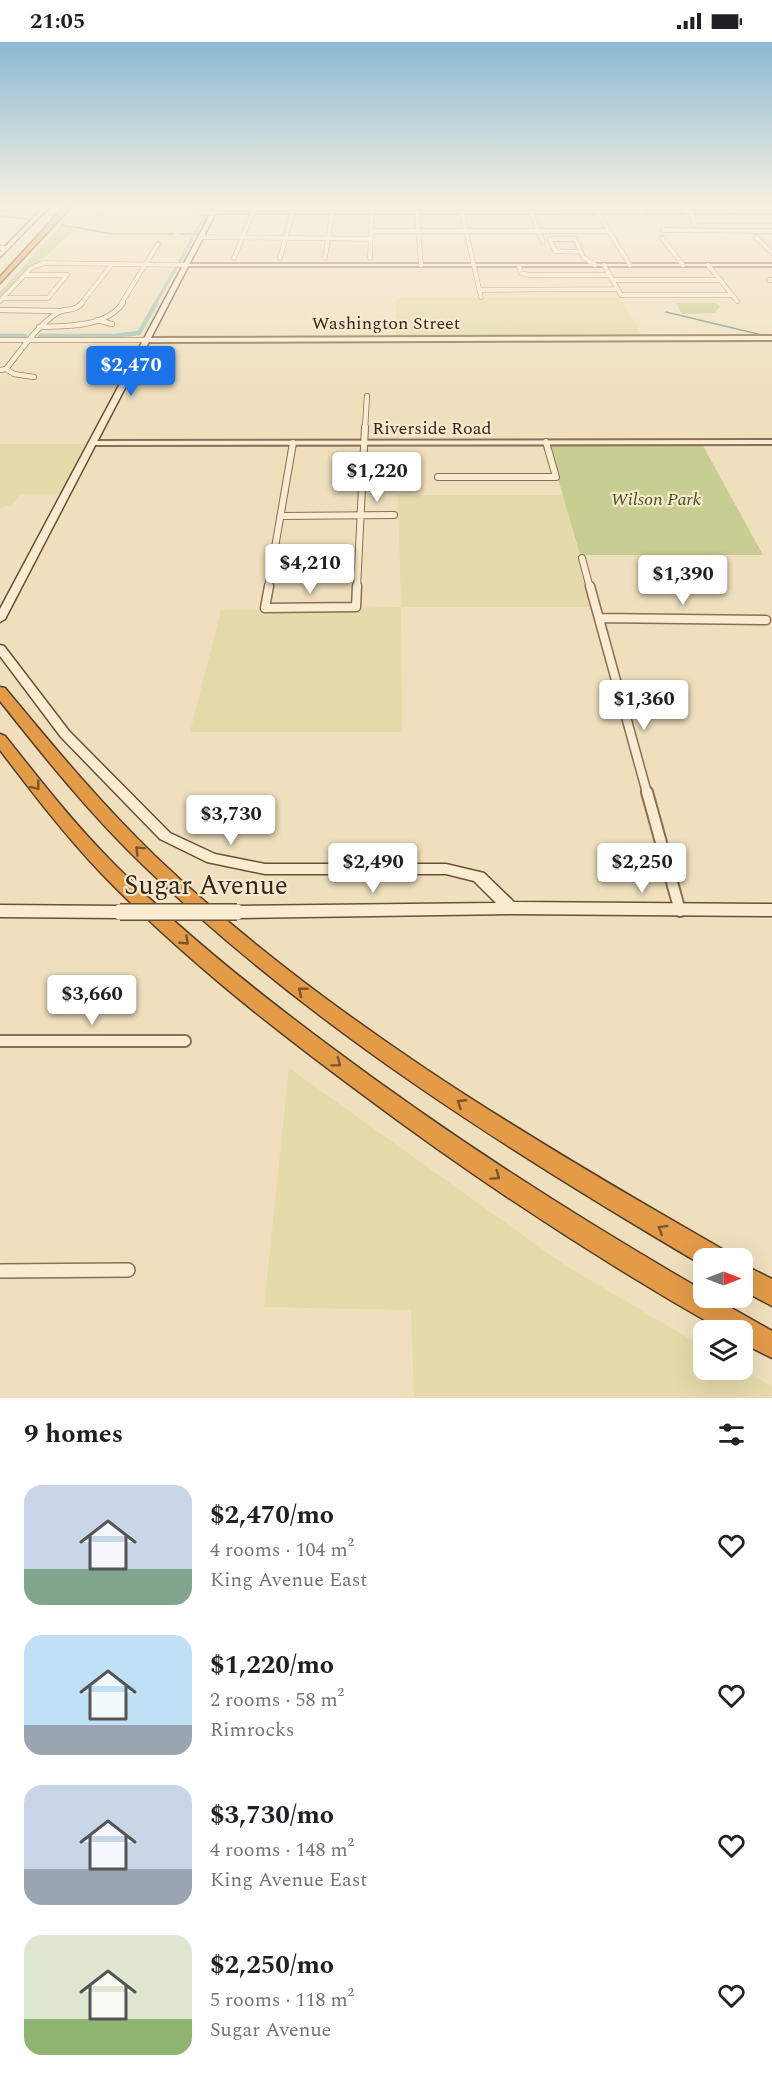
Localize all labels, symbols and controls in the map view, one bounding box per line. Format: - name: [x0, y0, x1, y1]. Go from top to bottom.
- text: 21:05: [30, 5, 85, 38]
- street label: Washington Street: [312, 310, 460, 337]
- pin: $2,470: [82, 346, 180, 397]
- text: $2,470: [100, 350, 162, 380]
- street label: Riverside Road: [372, 415, 492, 442]
- pin: $1,220: [328, 452, 426, 503]
- text: $1,220: [346, 456, 408, 486]
- park label: Wilson Park: [611, 486, 702, 513]
- pin: $4,210: [261, 544, 359, 595]
- text: $4,210: [279, 548, 341, 578]
- pin: $1,390: [634, 555, 732, 606]
- text: $1,390: [652, 559, 714, 589]
- pin: $1,360: [595, 680, 693, 731]
- text: $1,360: [613, 684, 675, 714]
- one-way arrow: [28, 779, 39, 790]
- pin: $3,730: [182, 795, 280, 846]
- text: $3,730: [200, 799, 262, 829]
- pin: $2,490: [324, 843, 422, 894]
- pin: $2,250: [593, 843, 691, 894]
- one-way arrow: [135, 846, 145, 857]
- text: $2,490: [342, 847, 404, 877]
- text: $2,250: [611, 847, 673, 877]
- street label: Sugar Avenue: [124, 865, 288, 907]
- one-way arrow: [179, 934, 189, 945]
- pin: $3,660: [43, 975, 141, 1026]
- text: $3,660: [61, 979, 123, 1009]
- one-way arrow: [298, 987, 309, 998]
- one-way arrow: [331, 1056, 342, 1067]
- one-way arrow: [457, 1100, 468, 1111]
- one-way arrow: [489, 1169, 500, 1180]
- one-way arrow: [658, 1224, 668, 1236]
- north arrow: [693, 1248, 753, 1308]
- map controls: [693, 1248, 753, 1380]
- button: layers: [693, 1320, 753, 1380]
- text: 9 homes: [24, 1414, 123, 1454]
- icon: filters: [715, 1418, 748, 1451]
- text: $2,470/mo: [210, 1495, 334, 1535]
- icon: home: [72, 1509, 144, 1581]
- icon: heart: [715, 1529, 748, 1562]
- text: 4 rooms · 104 m²: [210, 1535, 354, 1565]
- text: King Avenue East: [210, 1565, 367, 1595]
- text: $1,220/mo: [210, 1645, 334, 1685]
- icon: home: [72, 1659, 144, 1731]
- icon: heart: [715, 1679, 748, 1712]
- text: 2 rooms · 58 m²: [210, 1685, 344, 1715]
- text: Rimrocks: [210, 1715, 295, 1745]
- text: $3,730/mo: [210, 1795, 334, 1835]
- icon: home: [72, 1809, 144, 1881]
- icon: heart: [715, 1829, 748, 1862]
- text: 4 rooms · 148 m²: [210, 1835, 354, 1865]
- text: King Avenue East: [210, 1865, 367, 1895]
- text: $2,250/mo: [210, 1945, 334, 1985]
- icon: home: [72, 1959, 144, 2031]
- icon: heart: [715, 1979, 748, 2012]
- text: 5 rooms · 118 m²: [210, 1985, 354, 2015]
- text: Sugar Avenue: [210, 2015, 331, 2045]

